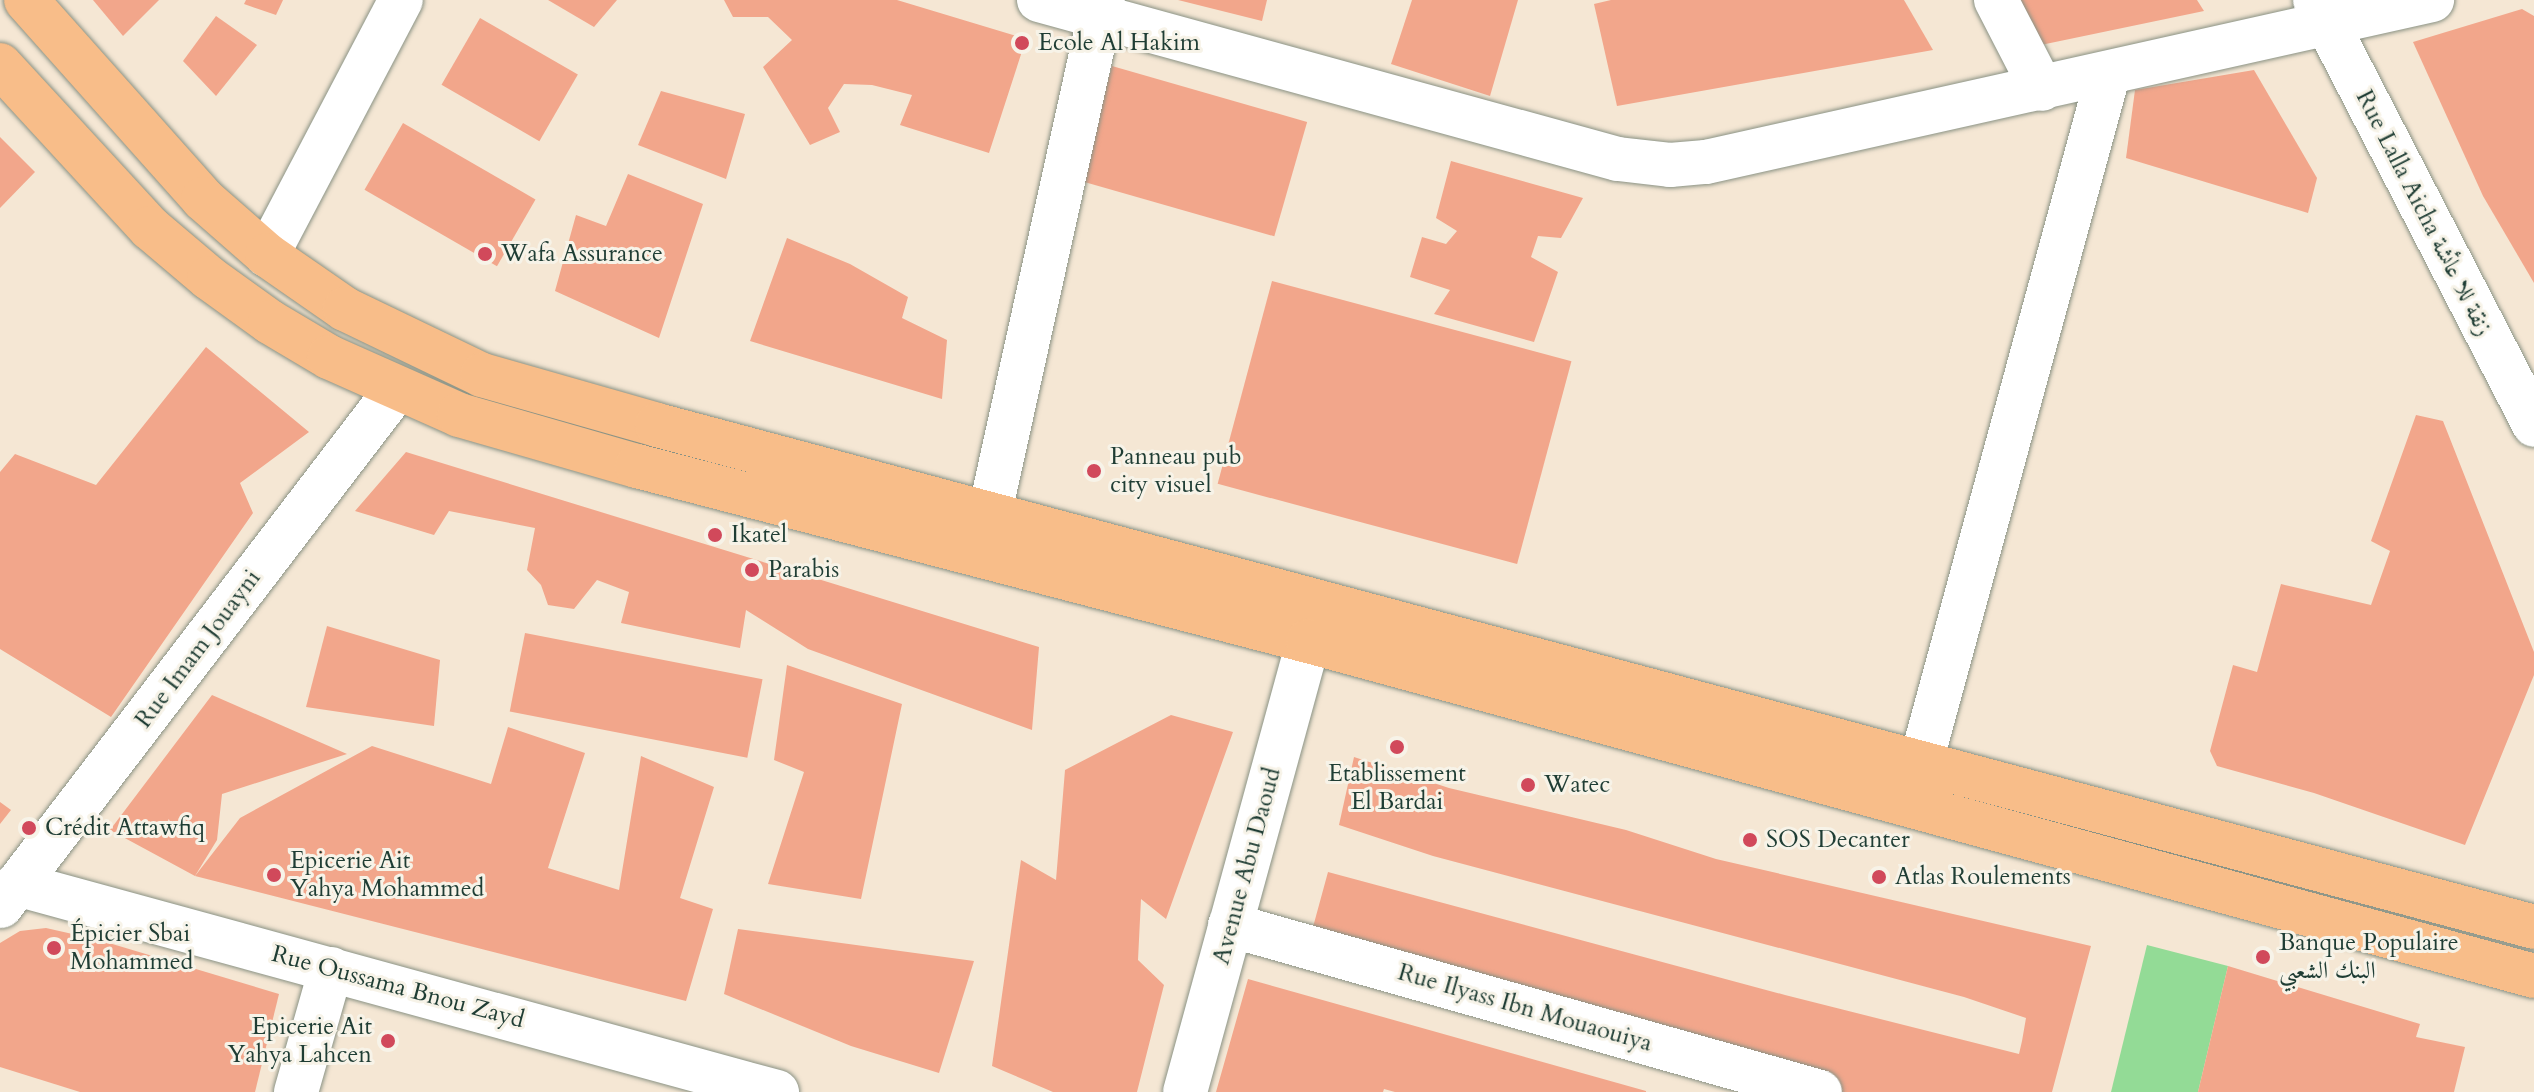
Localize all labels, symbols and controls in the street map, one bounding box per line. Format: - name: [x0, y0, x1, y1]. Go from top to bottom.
- place label: Ecole Al Hakim: [1038, 29, 1200, 57]
- marker: Ecole Al Hakim: [1013, 34, 1031, 52]
- street label: Rue Lalla Aicha زنقة للا عائشة: [2349, 85, 2499, 341]
- place label: Wafa Assurance: [501, 240, 663, 268]
- marker: Wafa Assurance: [476, 245, 494, 263]
- place label: Panneau pub city visuel: [1110, 443, 1242, 499]
- marker: Panneau pub city visuel: [1085, 462, 1103, 480]
- place label: Ikatel: [731, 521, 787, 549]
- marker: Ikatel: [706, 526, 724, 544]
- place label: Parabis: [768, 556, 839, 584]
- marker: Parabis: [743, 561, 761, 579]
- street label: Rue Imam Jouayni: [129, 564, 267, 734]
- marker: Etablissement El Bardai: [1388, 738, 1406, 756]
- place label: Etablissement El Bardai: [1328, 760, 1466, 816]
- street label: Avenue Abu Daoud: [1207, 764, 1287, 968]
- place label: Watec: [1544, 771, 1610, 799]
- marker: Watec: [1519, 776, 1537, 794]
- place label: Crédit Attawfiq: [45, 814, 205, 842]
- marker: Crédit Attawfiq: [20, 819, 38, 837]
- place label: SOS Decanter: [1766, 826, 1910, 854]
- marker: SOS Decanter: [1741, 831, 1759, 849]
- place label: Epicerie Ait Yahya Mohammed: [290, 847, 484, 903]
- place label: Atlas Roulements: [1895, 863, 2071, 891]
- marker: Epicerie Ait Yahya Mohammed: [265, 866, 283, 884]
- marker: Atlas Roulements: [1870, 868, 1888, 886]
- place label: Épicier Sbai Mohammed: [70, 920, 193, 976]
- place label: Banque Populaire البنك الشعبي: [2279, 929, 2459, 985]
- marker: Épicier Sbai Mohammed: [45, 939, 63, 957]
- street label: Rue Oussama Bnou Zayd: [269, 939, 527, 1035]
- marker: Banque Populaire البنك الشعبي: [2254, 948, 2272, 966]
- street label: Rue Ilyass Ibn Mouaouiya: [1395, 958, 1655, 1058]
- place label: Epicerie Ait Yahya Lahcen: [228, 1013, 372, 1069]
- marker: Epicerie Ait Yahya Lahcen: [379, 1032, 397, 1050]

